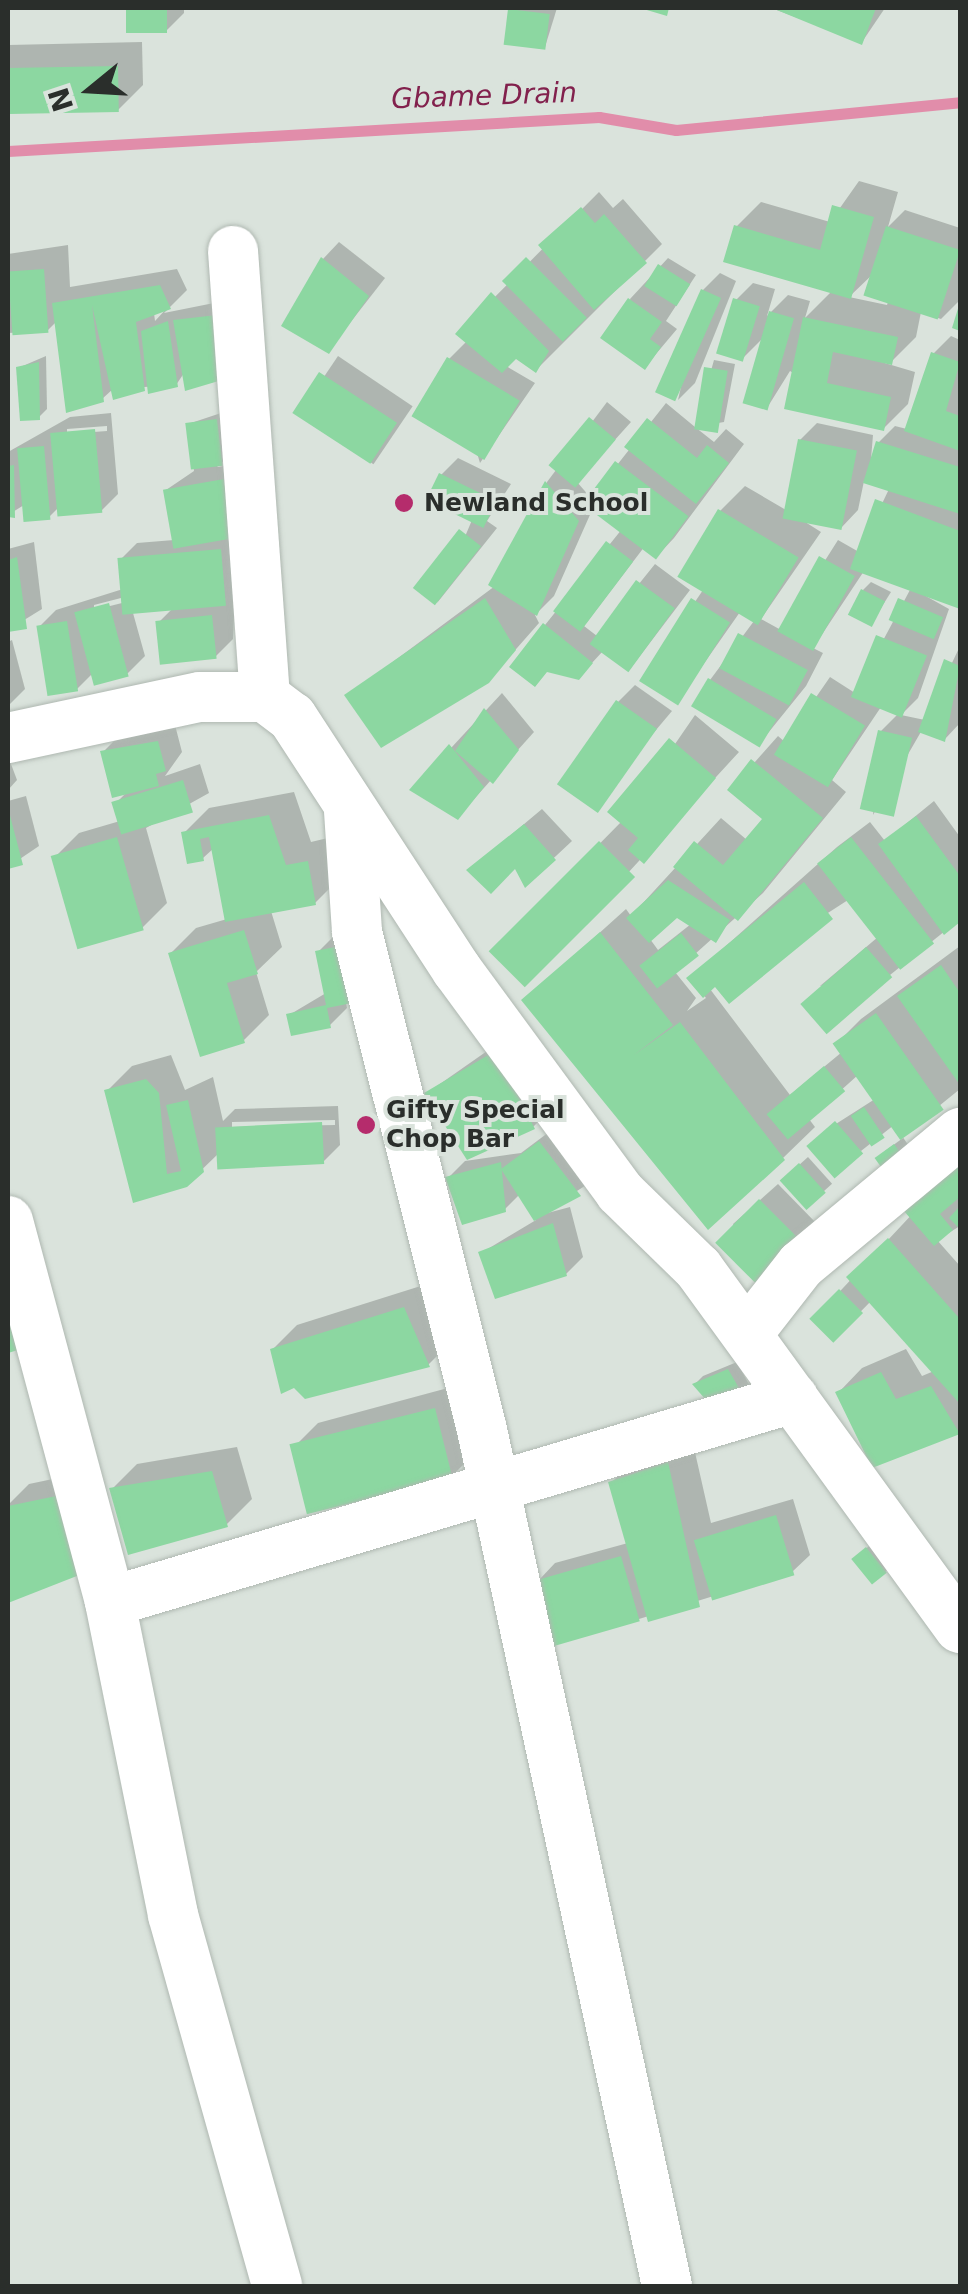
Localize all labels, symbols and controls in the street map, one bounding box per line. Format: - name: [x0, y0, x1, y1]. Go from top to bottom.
- north arrow: [40, 40, 140, 140]
- water label: Gbame Drain: [391, 76, 577, 116]
- text: N: [42, 83, 80, 116]
- place label: Newland School: [424, 488, 648, 518]
- marker: Newland School: [393, 492, 415, 514]
- place label: Gifty Special Chop Bar: [386, 1096, 565, 1155]
- marker: Gifty Special Chop Bar: [355, 1114, 377, 1136]

